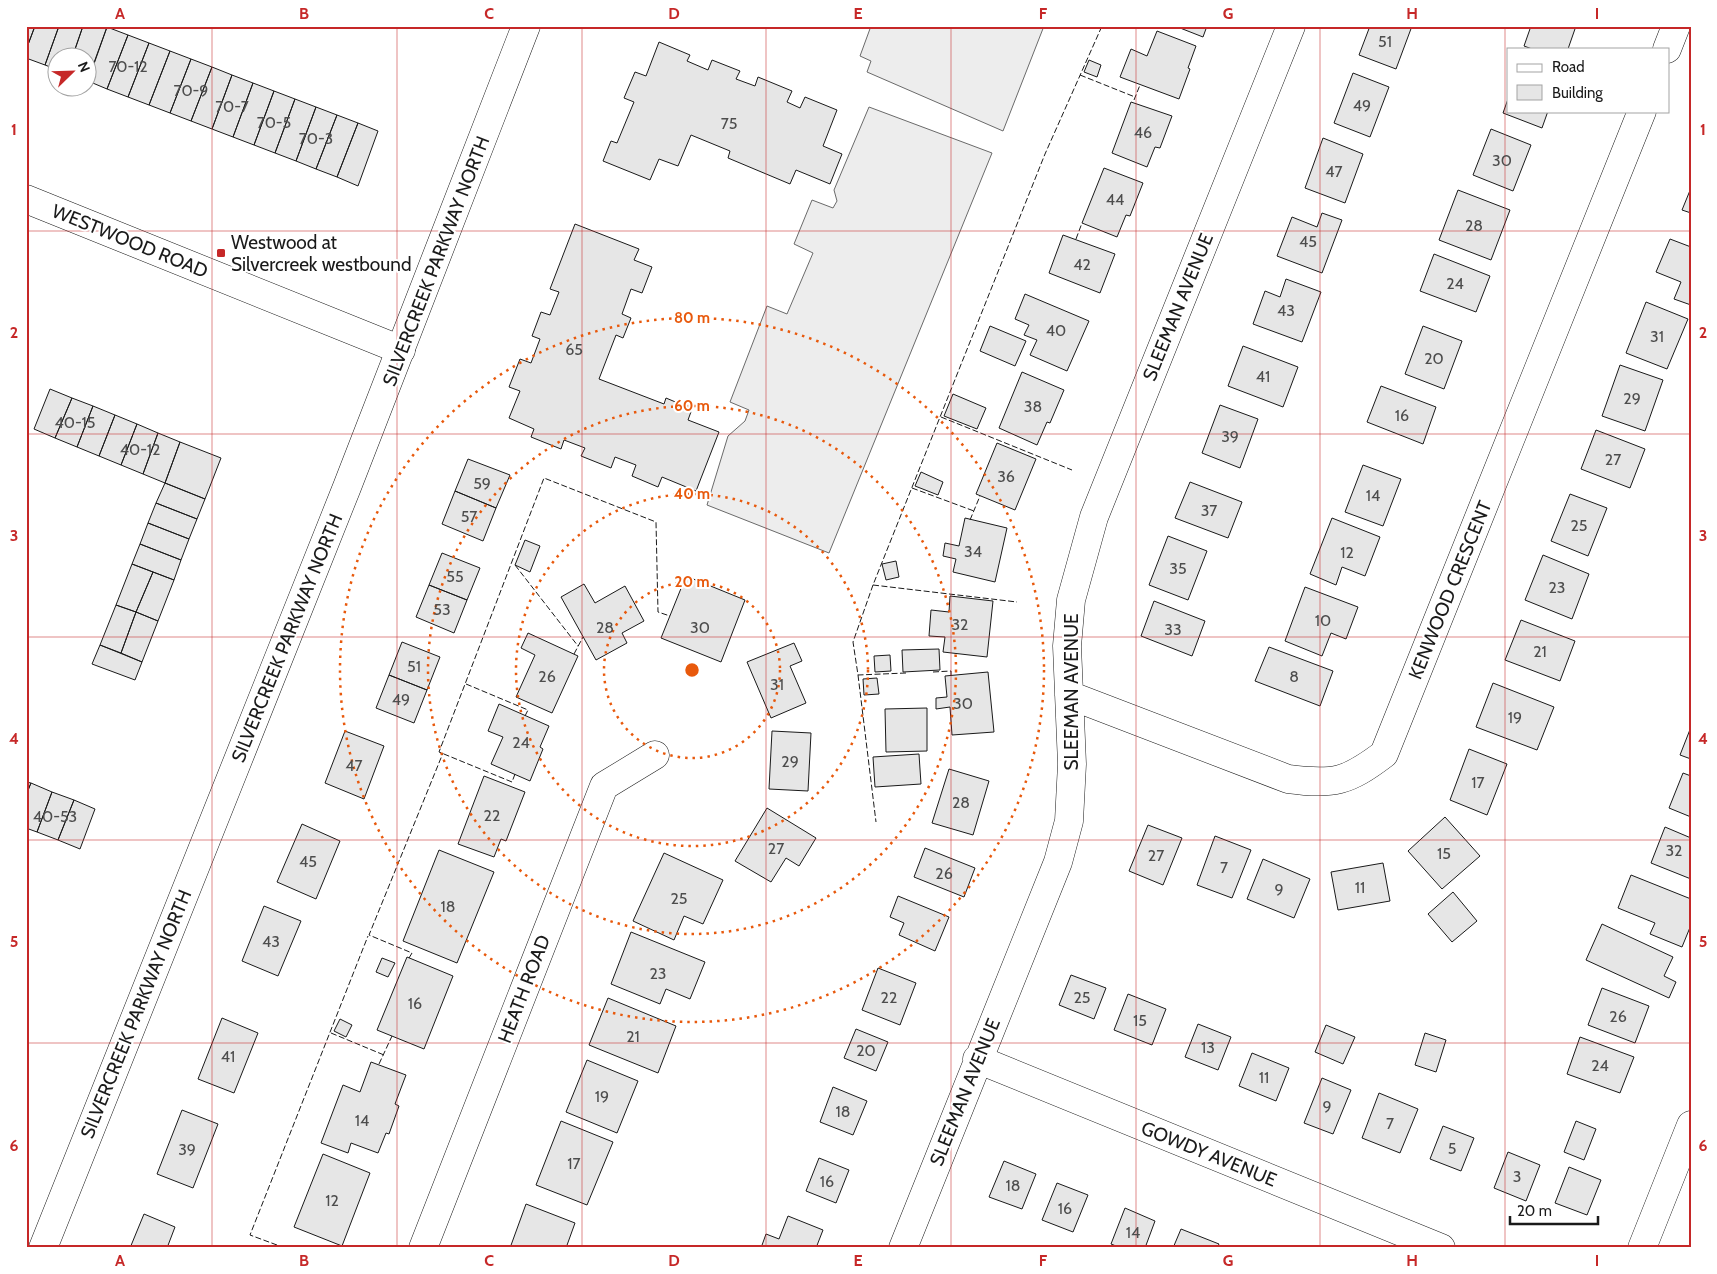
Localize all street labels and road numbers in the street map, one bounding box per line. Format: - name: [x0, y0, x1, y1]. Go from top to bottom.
- street label: SILVERCREEK PARKWAY NORTH: [378, 133, 494, 389]
- street label: WESTWOOD ROAD: [49, 199, 212, 283]
- street label: SLEEMAN AVENUE: [1138, 230, 1218, 384]
- street label: KENWOOD CRESCENT: [1404, 497, 1496, 683]
- street label: SILVERCREEK PARKWAY NORTH: [227, 510, 347, 766]
- street label: SLEEMAN AVENUE: [1060, 614, 1083, 771]
- street label: SILVERCREEK PARKWAY NORTH: [76, 886, 196, 1142]
- street label: HEATH ROAD: [493, 932, 555, 1046]
- street label: SLEEMAN AVENUE: [925, 1015, 1005, 1169]
- street label: GOWDY AVENUE: [1138, 1116, 1280, 1192]

